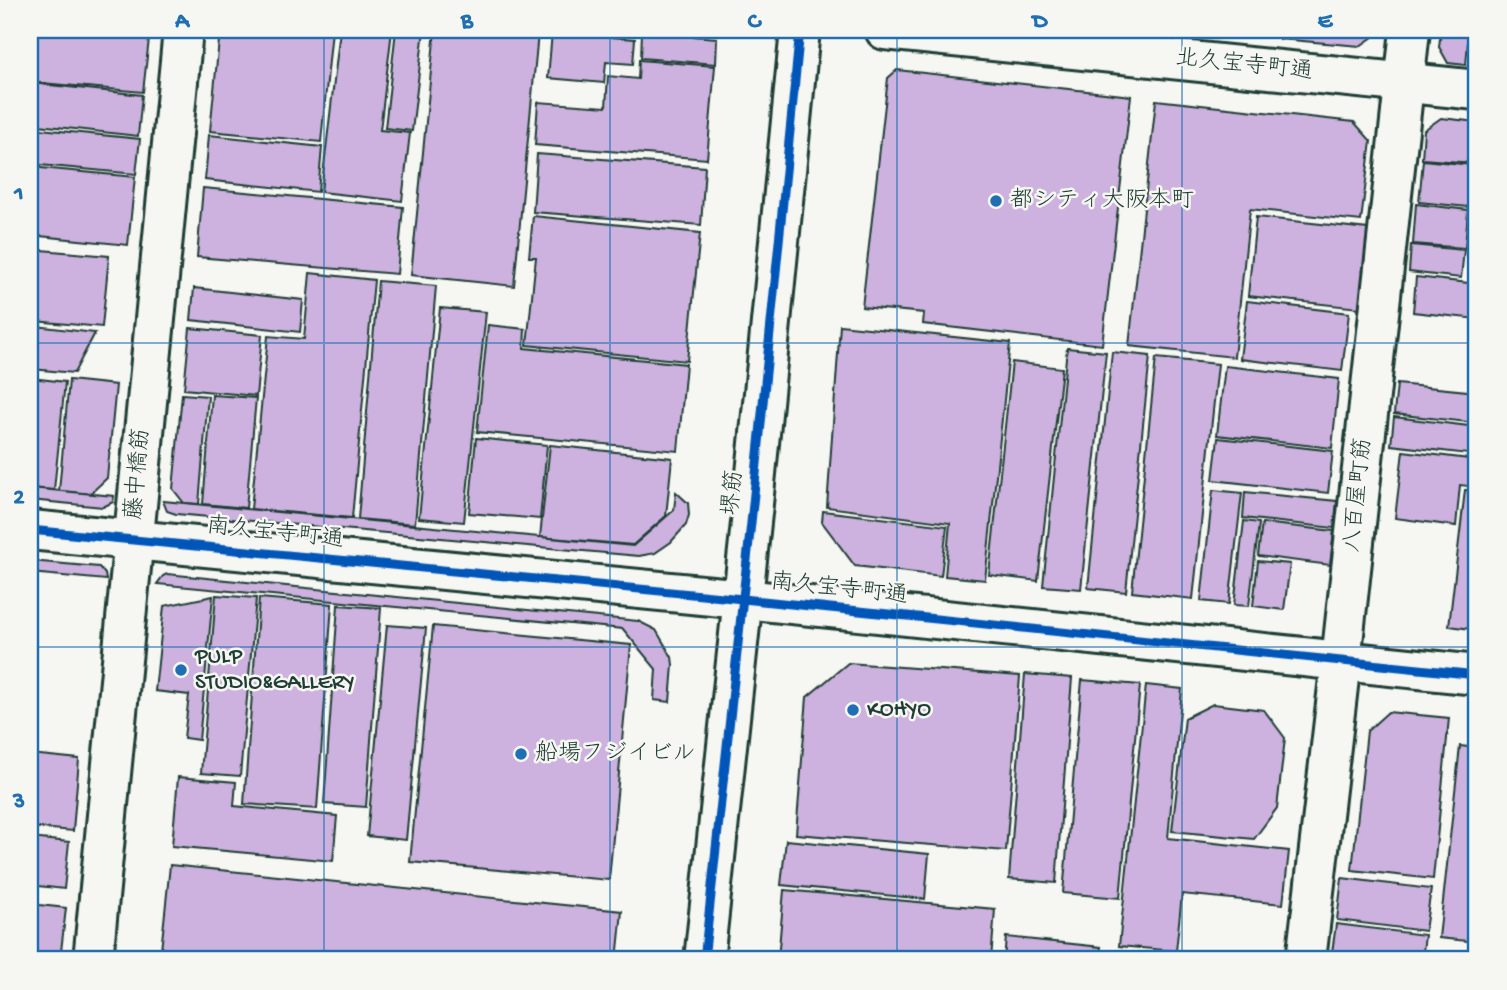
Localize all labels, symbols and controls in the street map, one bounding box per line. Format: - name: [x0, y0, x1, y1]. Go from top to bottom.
- text: A: [174, 9, 190, 36]
- text: B: [460, 9, 474, 36]
- text: C: [748, 9, 763, 36]
- text: D: [1031, 9, 1049, 36]
- text: E: [1318, 9, 1334, 36]
- street label: 北久宝寺町通: [1174, 44, 1314, 87]
- text: 1: [13, 181, 24, 208]
- place label: 都シティ大阪本町: [1010, 187, 1194, 215]
- marker: 都シティ大阪本町: [988, 193, 1004, 209]
- street label: 藤中橋筋: [121, 427, 156, 521]
- street label: 八百屋町筋: [1339, 436, 1378, 554]
- street label: 堺筋: [717, 469, 750, 517]
- text: 2: [13, 485, 25, 512]
- street label: 南久宝寺町通: [205, 512, 345, 555]
- street label: 南久宝寺町通: [769, 568, 909, 611]
- place label: PULP STUDIO&GALLERY: [194, 644, 355, 697]
- marker: PULP STUDIO&GALLERY: [173, 662, 189, 678]
- place label: KOHYO: [867, 697, 931, 724]
- marker: KOHYO: [845, 702, 861, 718]
- place label: 船場フジイビル: [535, 740, 696, 768]
- marker: 船場フジイビル: [513, 746, 529, 762]
- text: 3: [12, 789, 25, 816]

